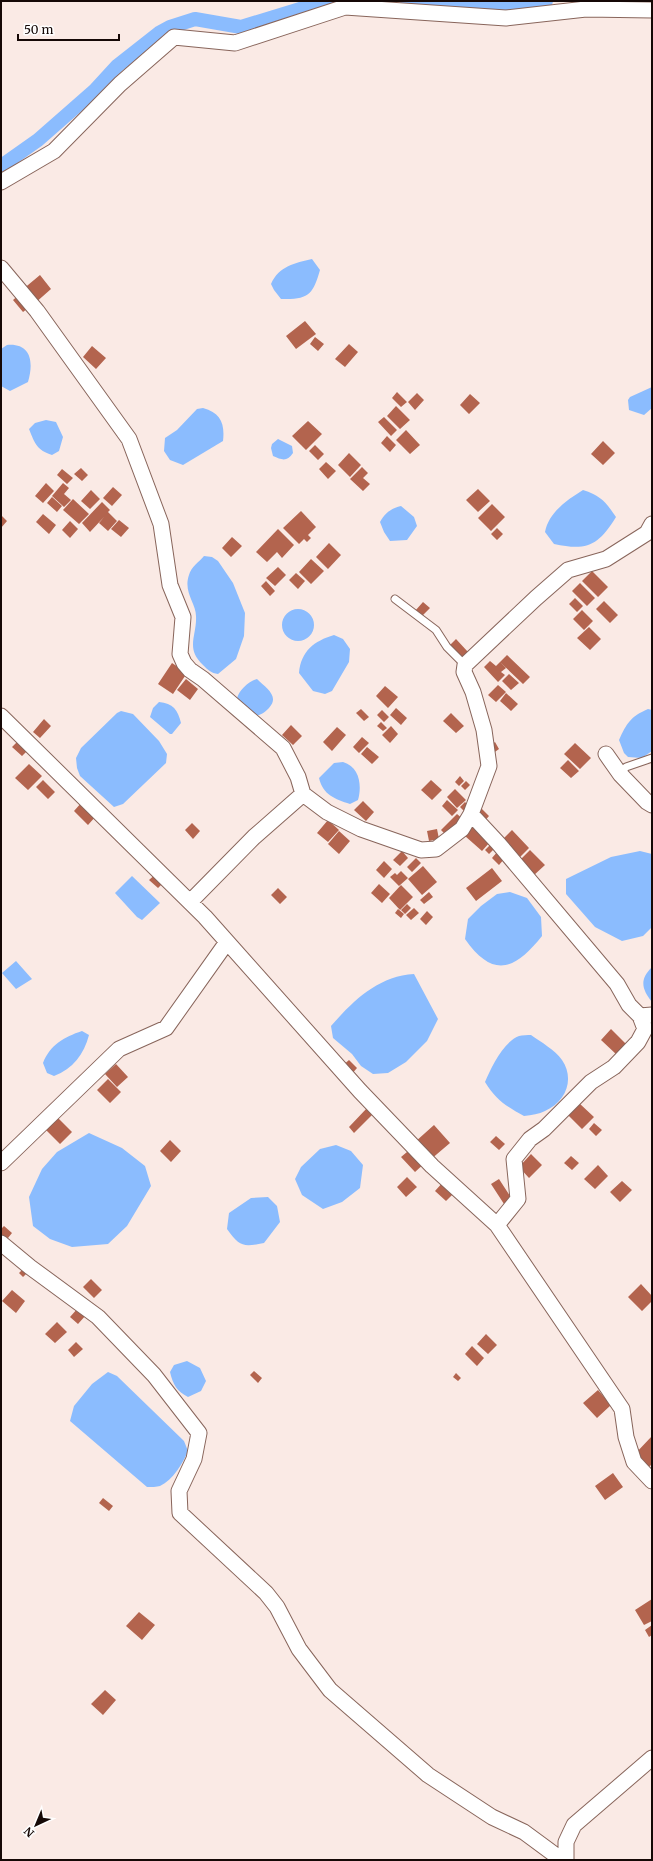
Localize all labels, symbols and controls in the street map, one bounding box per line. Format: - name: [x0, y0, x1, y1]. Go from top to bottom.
- scale bar: [18, 16, 119, 42]
- text: 50 m: [24, 22, 53, 37]
- north arrow: [16, 1805, 56, 1845]
- text: N: [21, 1824, 37, 1840]

